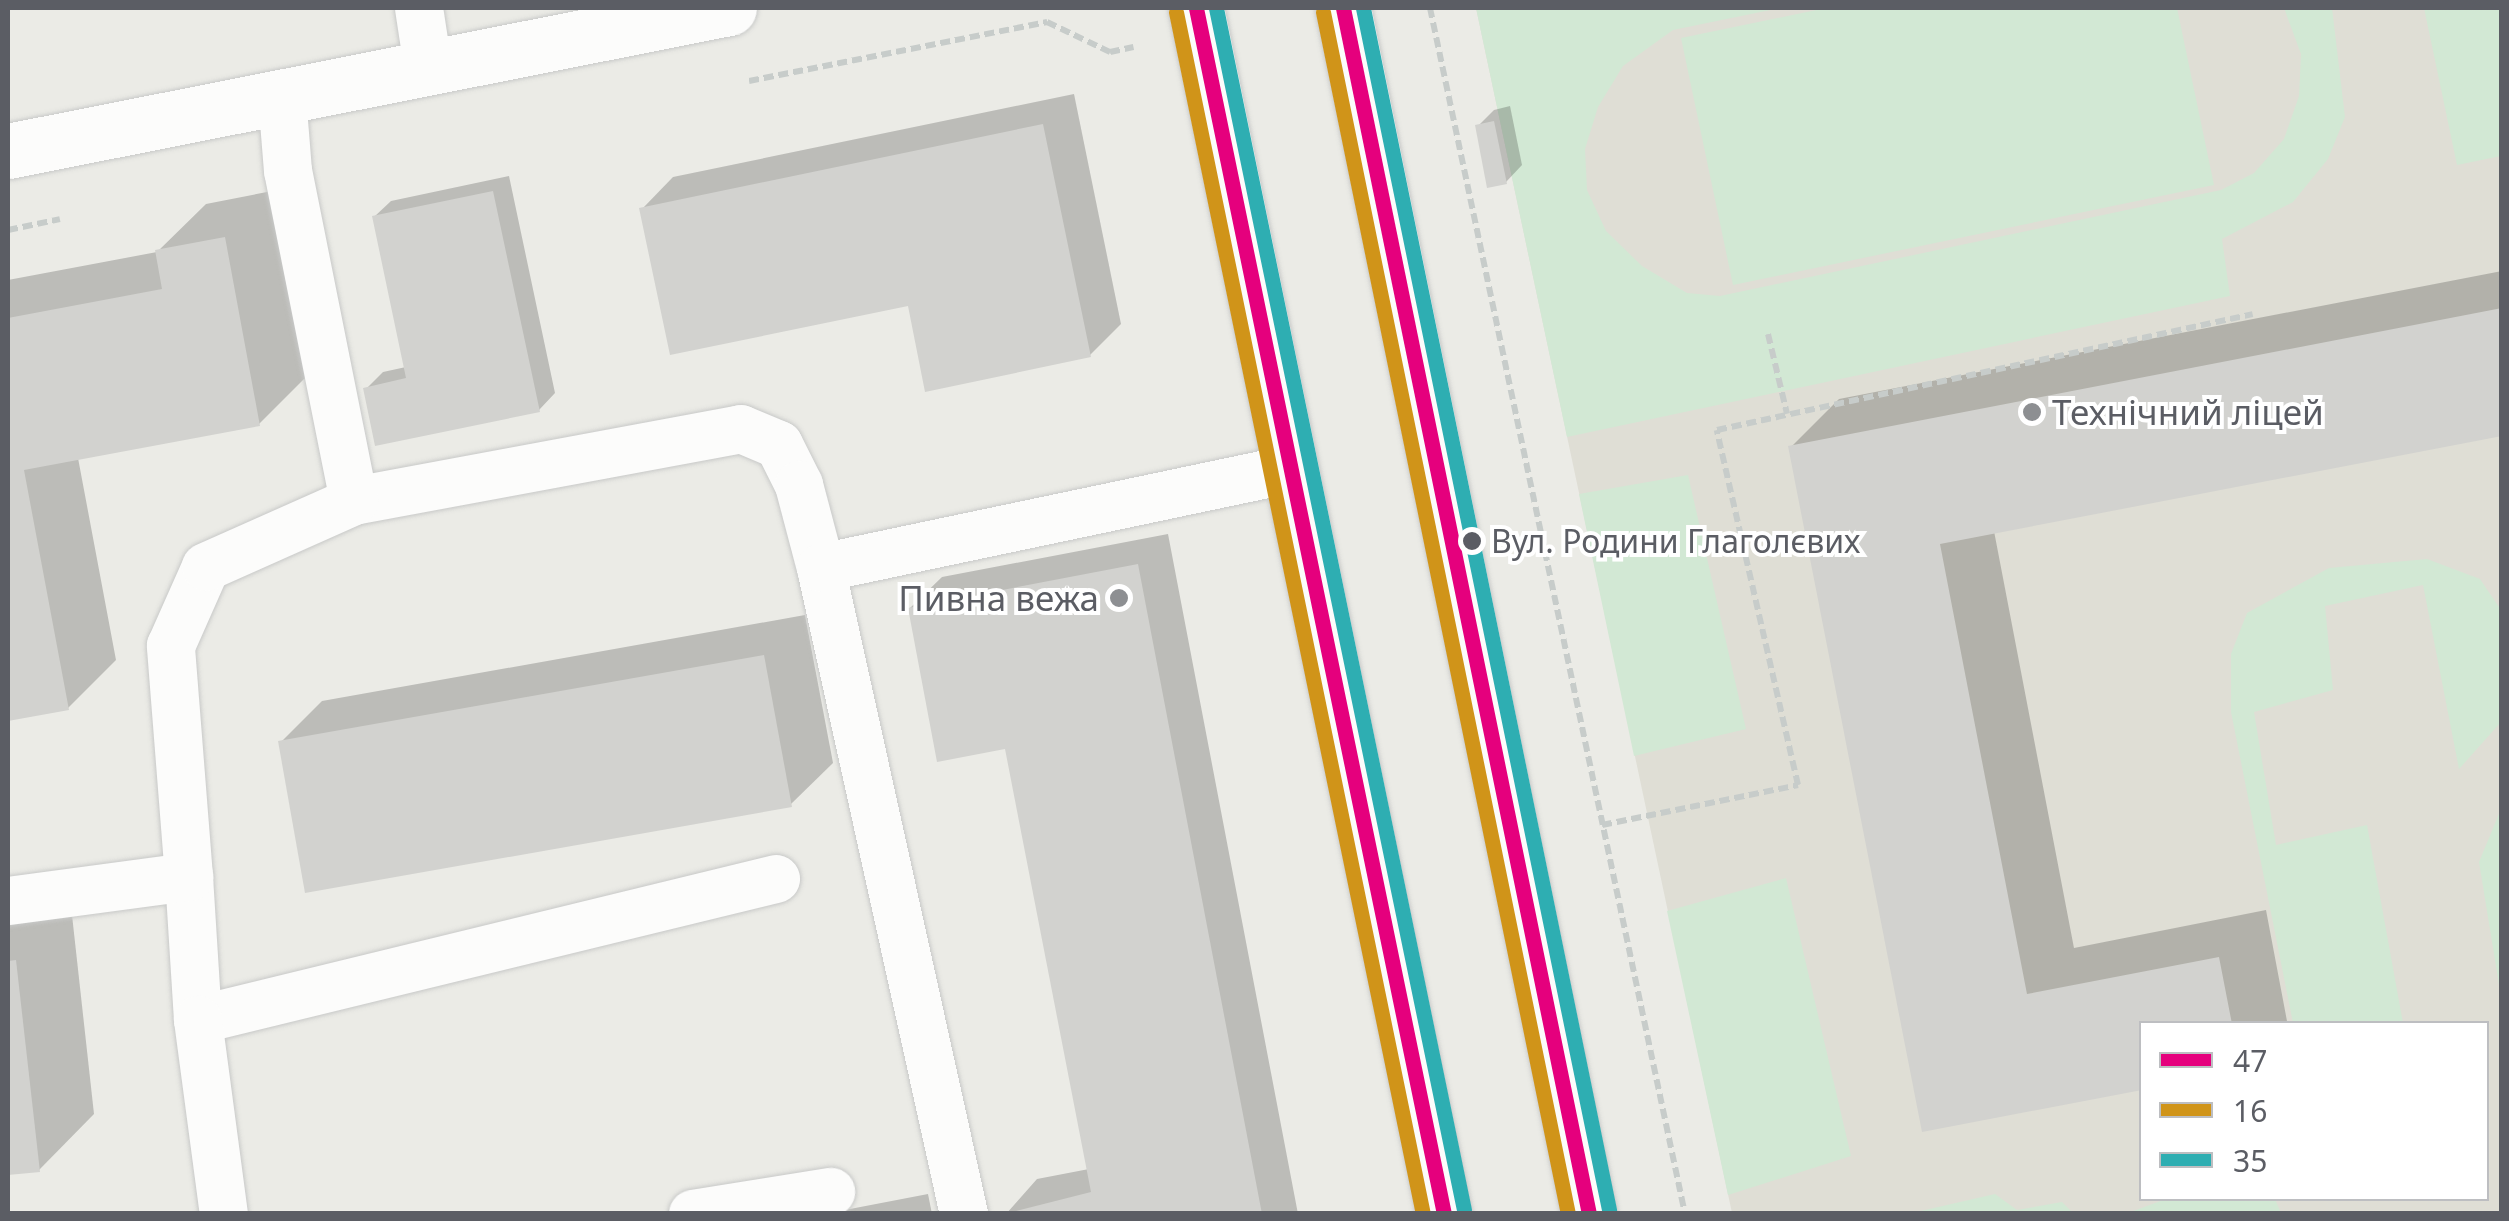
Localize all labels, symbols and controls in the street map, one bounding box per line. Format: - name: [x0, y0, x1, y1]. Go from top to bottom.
- place label: Технічний ліцей: [2052, 391, 2324, 433]
- marker: Технічний ліцей: [2021, 401, 2043, 423]
- place label: Вул. Родини Глаголєвих: [1491, 522, 1860, 560]
- marker: Вул. Родини Глаголєвих: [1462, 531, 1482, 551]
- place label: Пивна вежа: [898, 577, 1099, 619]
- marker: Пивна вежа: [1108, 587, 1130, 609]
- legend: [2139, 1021, 2489, 1201]
- text: 47: [2233, 1040, 2267, 1081]
- text: 16: [2233, 1090, 2267, 1131]
- text: 35: [2233, 1140, 2267, 1181]

